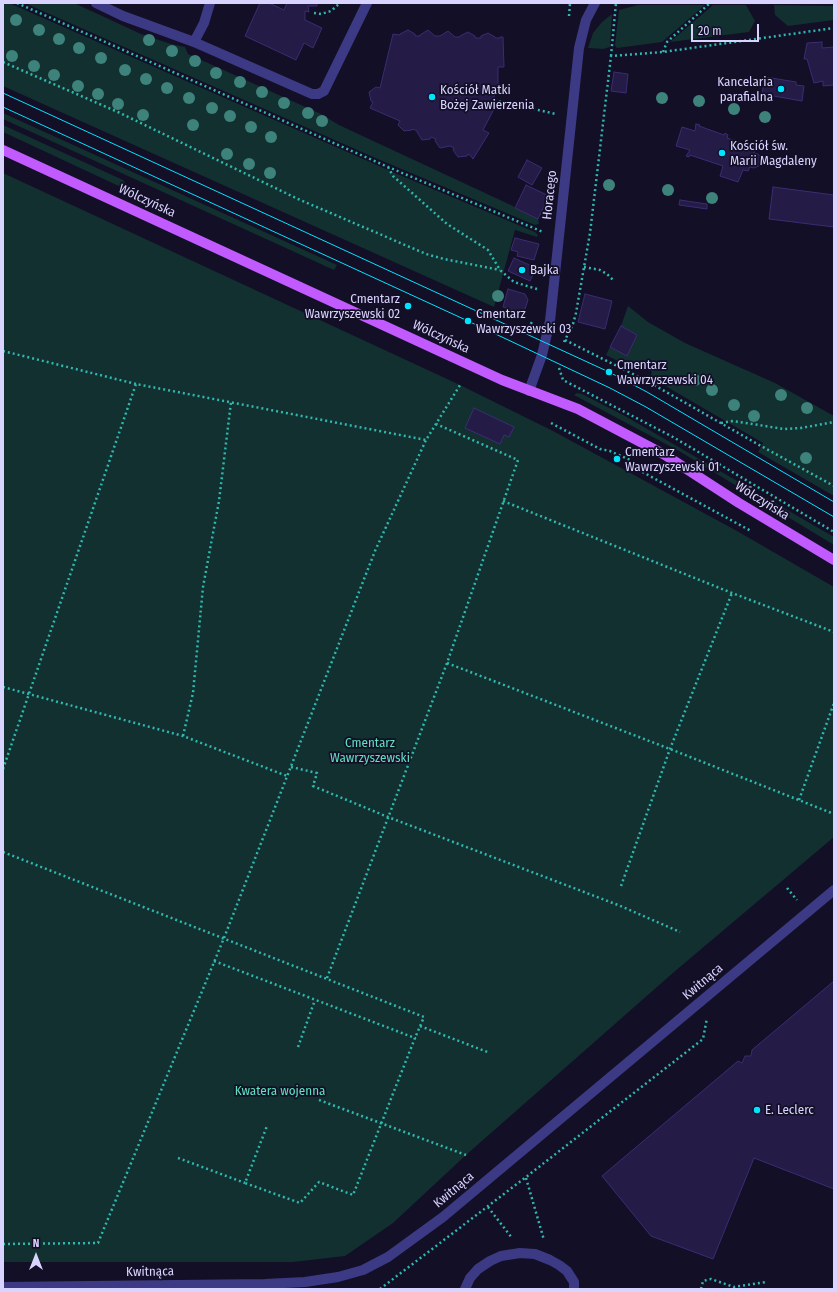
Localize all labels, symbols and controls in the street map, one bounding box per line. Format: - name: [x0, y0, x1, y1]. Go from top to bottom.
- scale bar: [693, 16, 761, 42]
- text: 20 m: [698, 24, 722, 38]
- place label: Kancelaria parafialna: [717, 74, 773, 105]
- place label: Kościół Matki Bożej Zawierzenia: [440, 82, 534, 113]
- marker: Kancelaria parafialna: [776, 84, 786, 94]
- marker: Kościół Matki Bożej Zawierzenia: [427, 92, 437, 102]
- place label: Kościół św. Marii Magdaleny: [730, 138, 817, 169]
- marker: Kościół św. Marii Magdaleny: [717, 148, 727, 158]
- street label: Horacego: [540, 169, 560, 221]
- street label: Wólczyńska: [116, 181, 178, 221]
- place label: Bajka: [530, 262, 559, 278]
- marker: Bajka: [517, 265, 527, 275]
- place label: Cmentarz Wawrzyszewski 02: [305, 291, 400, 322]
- marker: Cmentarz Wawrzyszewski 02: [403, 301, 413, 311]
- place label: Cmentarz Wawrzyszewski 03: [476, 306, 571, 337]
- marker: Cmentarz Wawrzyszewski 03: [463, 316, 473, 326]
- street label: Wólczyńska: [410, 317, 472, 357]
- place label: Cmentarz Wawrzyszewski 04: [617, 357, 713, 388]
- marker: Cmentarz Wawrzyszewski 04: [604, 367, 614, 377]
- place label: Cmentarz Wawrzyszewski 01: [625, 444, 719, 475]
- marker: Cmentarz Wawrzyszewski 01: [612, 454, 622, 464]
- street label: Wólczyńska: [732, 478, 792, 524]
- park label: Cmentarz Wawrzyszewski: [330, 735, 410, 766]
- street label: Kwitnąca: [680, 961, 726, 1003]
- park label: Kwatera wojenna: [235, 1083, 325, 1099]
- place label: E. Leclerc: [765, 1102, 814, 1118]
- marker: E. Leclerc: [752, 1105, 762, 1115]
- street label: Kwitnąca: [431, 1169, 477, 1211]
- north arrow: [16, 1236, 56, 1276]
- text: N: [33, 1237, 39, 1250]
- street label: Kwitnąca: [126, 1264, 174, 1280]

